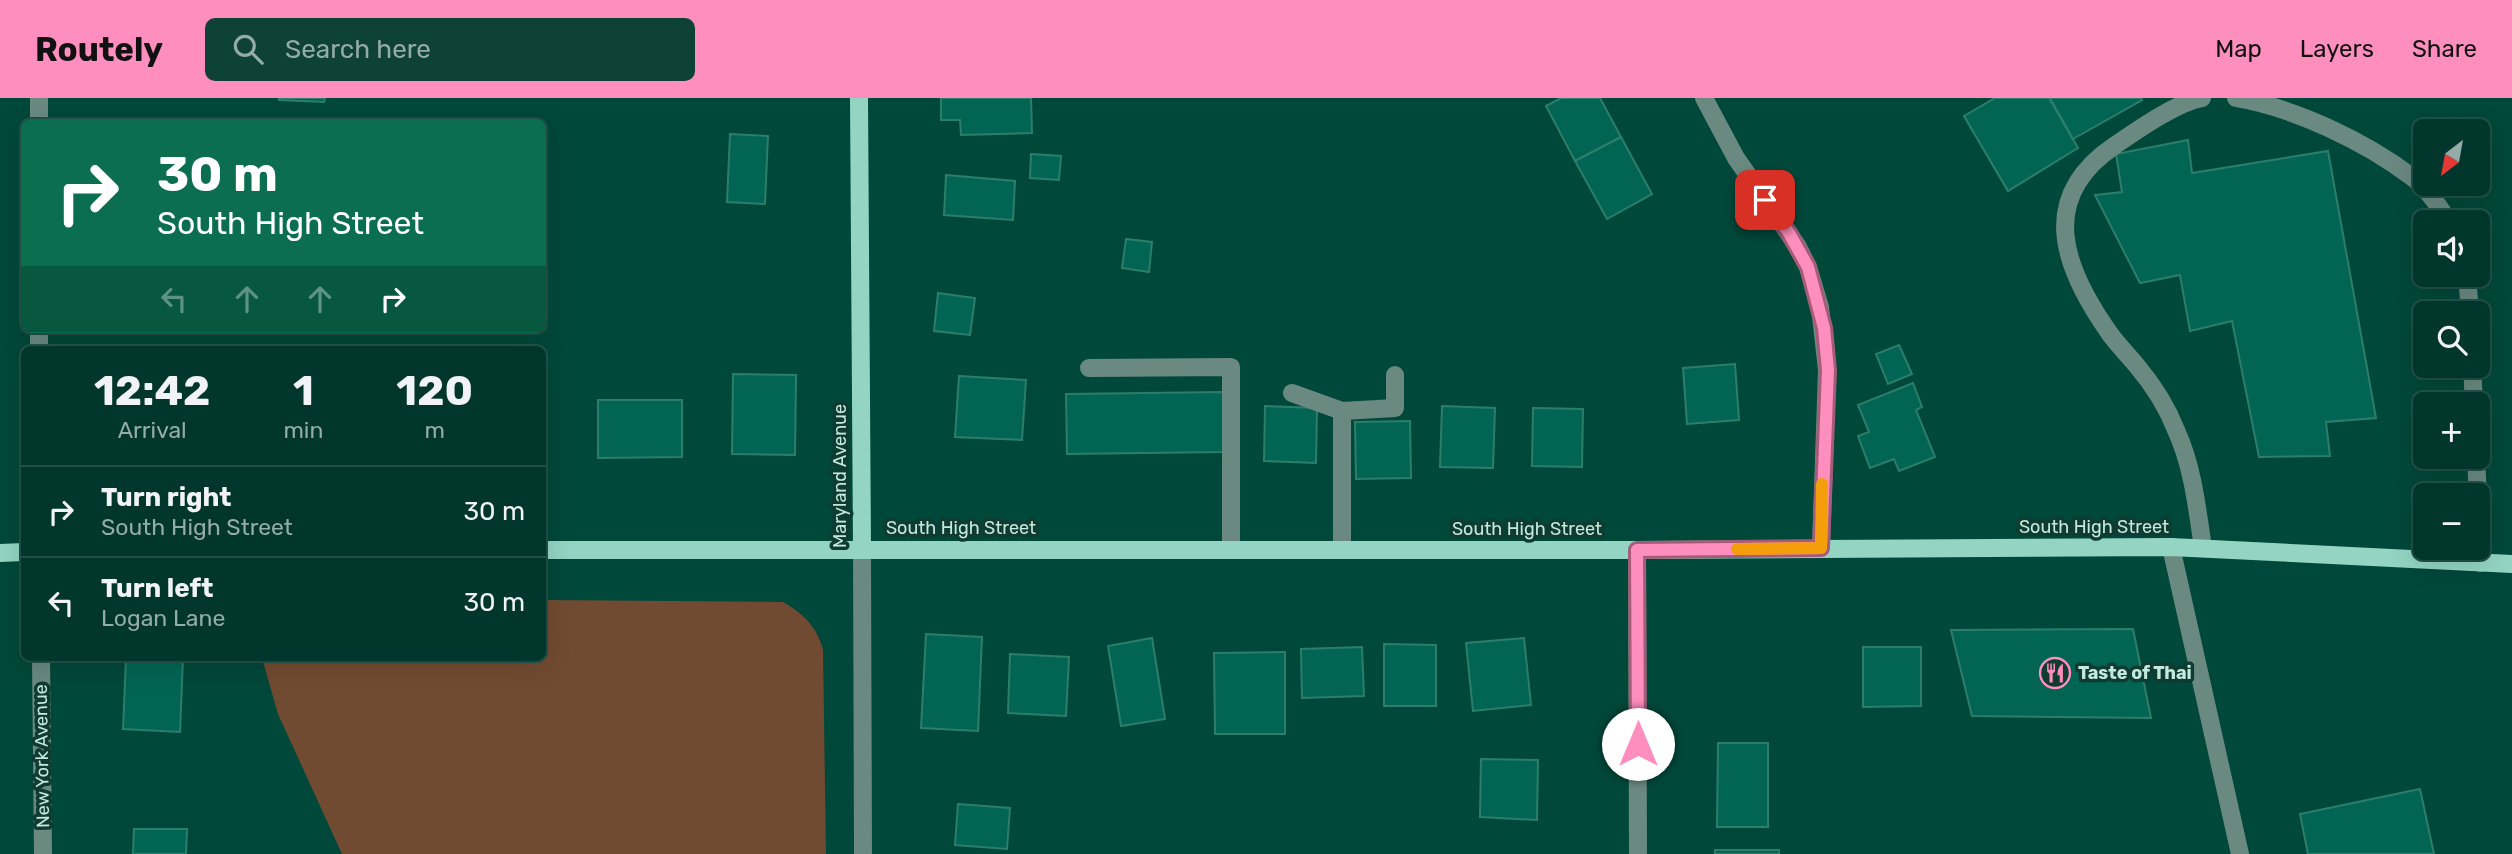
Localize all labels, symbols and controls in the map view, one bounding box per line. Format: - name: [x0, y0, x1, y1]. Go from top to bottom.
- search box: [205, 18, 695, 81]
- text: Routely: [35, 30, 163, 69]
- icon: search: [229, 30, 267, 68]
- text: Search here: [285, 34, 431, 65]
- text: Map: [2215, 35, 2262, 63]
- text: Layers: [2300, 35, 2374, 63]
- text: Share: [2412, 35, 2477, 63]
- north arrow: [2413, 119, 2490, 196]
- map controls: [2413, 119, 2490, 560]
- text: 30 m: [157, 145, 278, 203]
- icon: right: [42, 147, 133, 238]
- pin: [1735, 170, 1795, 230]
- icon: arrive: [1746, 181, 1784, 219]
- text: South High Street: [157, 204, 424, 242]
- button: sound: [2413, 210, 2490, 287]
- icon: left: [155, 280, 193, 318]
- icon: ahead: [228, 280, 266, 318]
- icon: ahead: [301, 280, 339, 318]
- icon: right: [374, 280, 412, 318]
- button: search: [2413, 301, 2490, 378]
- text: 12:42: [94, 366, 210, 416]
- text: 1: [293, 366, 314, 416]
- text: 120: [396, 366, 473, 416]
- button: +: [2413, 392, 2490, 469]
- street label: Maryland Avenue: [829, 404, 851, 548]
- text: Arrival: [118, 416, 187, 444]
- text: min: [283, 416, 323, 444]
- text: m: [424, 416, 445, 444]
- text: Turn right: [101, 482, 231, 513]
- button: −: [2413, 483, 2490, 560]
- icon: right: [42, 493, 80, 531]
- text: 30 m: [463, 496, 525, 527]
- text: South High Street: [101, 513, 293, 541]
- street label: South High Street: [2019, 516, 2169, 538]
- street label: South High Street: [886, 517, 1036, 539]
- street label: South High Street: [1452, 518, 1602, 540]
- text: Turn left: [101, 573, 213, 604]
- icon: left: [42, 584, 80, 622]
- text: 30 m: [463, 587, 525, 618]
- text: Logan Lane: [101, 604, 225, 632]
- restaurant icon: Taste of Thai: [2038, 656, 2072, 690]
- place label: Taste of Thai: [2078, 662, 2192, 684]
- street label: New York Avenue: [30, 684, 54, 828]
- position arrow: [1601, 707, 1675, 781]

